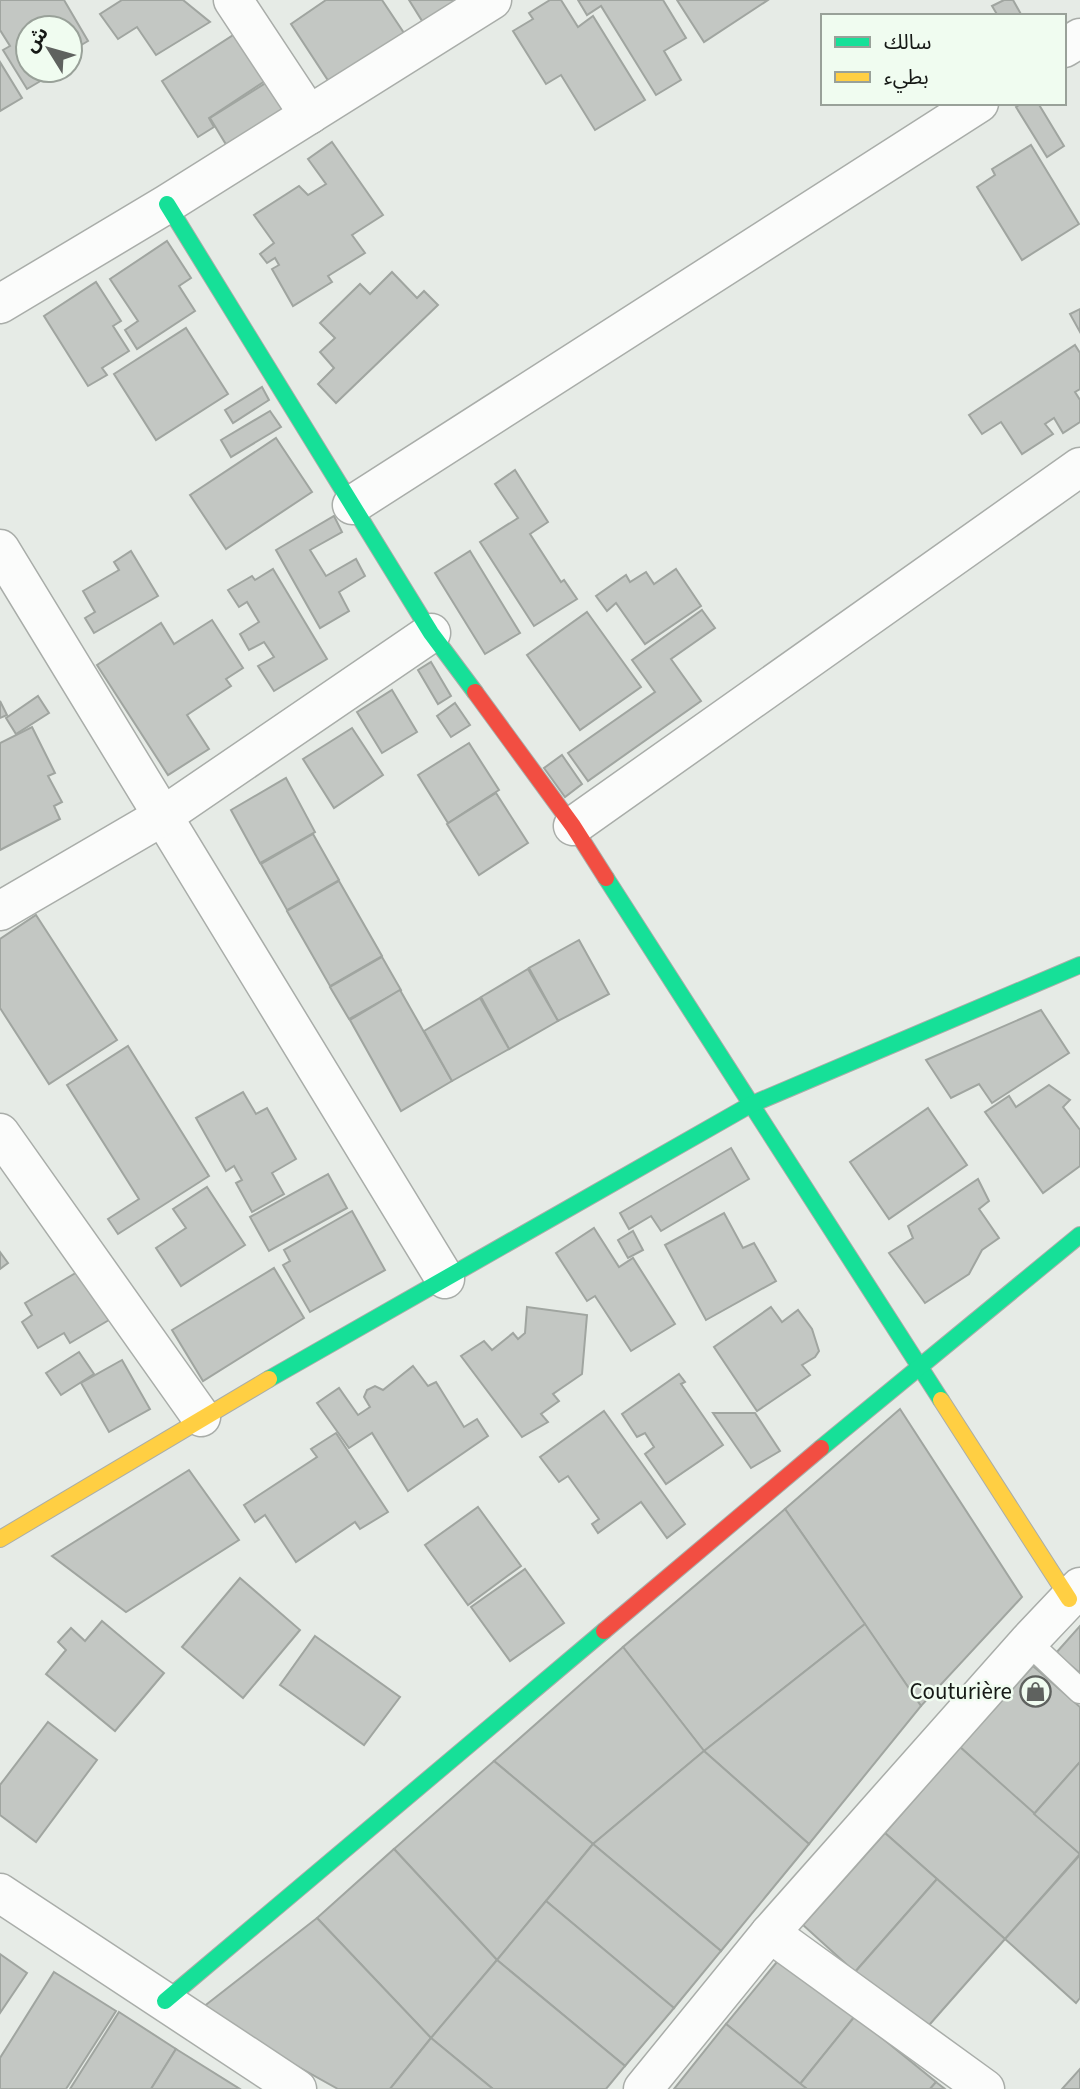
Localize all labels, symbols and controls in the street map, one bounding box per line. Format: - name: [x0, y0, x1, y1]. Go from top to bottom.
- north arrow: [14, 14, 84, 84]
- legend: [821, 14, 1066, 105]
- text: ش: [18, 21, 55, 58]
- text: سالك: [884, 27, 931, 57]
- text: بطيء: [884, 62, 929, 93]
- shop icon: Couturière: [1018, 1674, 1052, 1708]
- place label: Couturière: [909, 1675, 1012, 1708]

